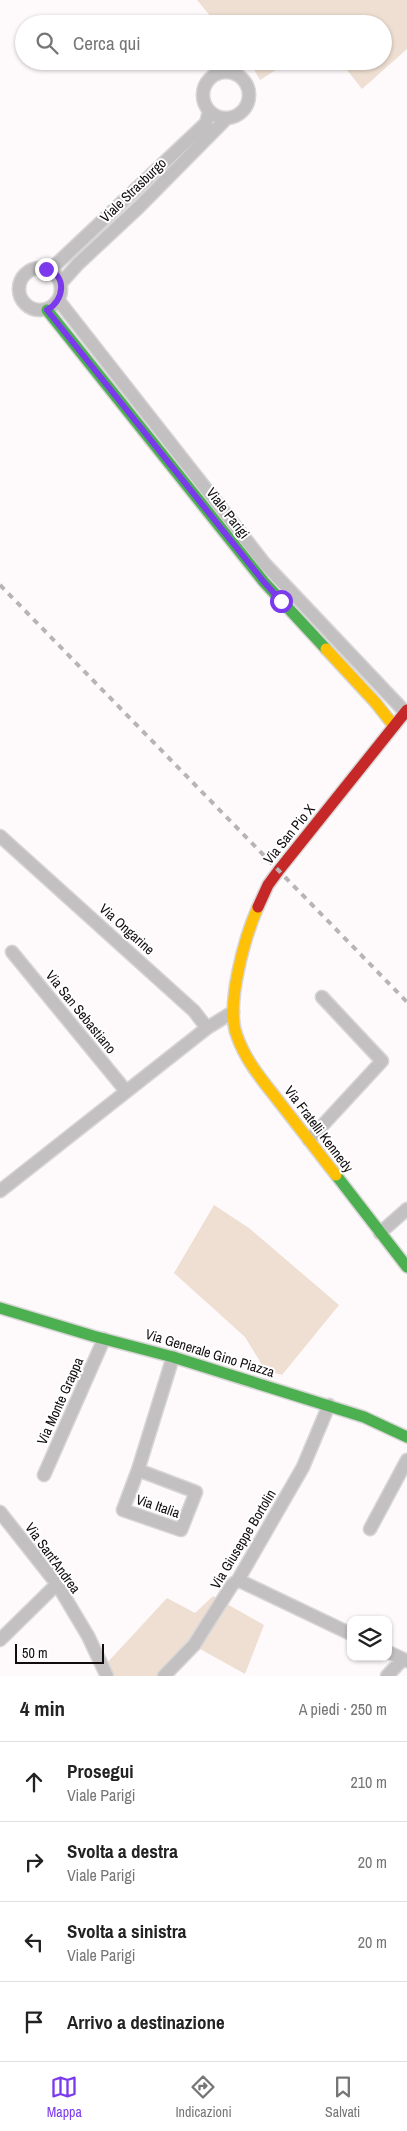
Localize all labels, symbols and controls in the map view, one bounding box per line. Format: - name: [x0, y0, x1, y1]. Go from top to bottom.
- search box: [15, 15, 392, 70]
- icon: search: [33, 29, 61, 57]
- text: Cerca qui: [73, 30, 141, 56]
- street label: Viale Strasburgo: [96, 154, 170, 226]
- route end: [35, 258, 58, 281]
- street label: Viale Parigi: [203, 484, 253, 542]
- route start: [270, 590, 293, 613]
- street label: Via San Pio X: [259, 800, 319, 868]
- street label: Via Ongarine: [96, 900, 158, 958]
- street label: Via San Sebastiano: [42, 967, 120, 1057]
- street label: Via Fratelli Kennedy: [281, 1082, 358, 1176]
- street label: Via Generale Gino Piazza: [143, 1325, 277, 1381]
- street label: Via Monte Grappa: [33, 1354, 88, 1447]
- street label: Via Giuseppe Bortolin: [206, 1486, 280, 1592]
- street label: Via Italia: [134, 1490, 183, 1522]
- street label: Via Sant'Andrea: [21, 1519, 85, 1597]
- map controls: [347, 1616, 392, 1661]
- button: layers: [347, 1616, 392, 1661]
- scale bar: [15, 1641, 104, 1664]
- text: 50 m: [22, 1644, 48, 1662]
- text: 4 min: [20, 1694, 65, 1723]
- text: A piedi · 250 m: [299, 1698, 387, 1720]
- text: Prosegui: [67, 1758, 134, 1784]
- icon: ahead: [20, 1768, 48, 1796]
- text: 210 m: [351, 1771, 387, 1793]
- text: Viale Parigi: [67, 1784, 135, 1806]
- text: Svolta a destra: [67, 1838, 178, 1864]
- icon: right: [20, 1848, 48, 1876]
- text: 20 m: [358, 1851, 387, 1873]
- text: Viale Parigi: [67, 1864, 135, 1886]
- text: Svolta a sinistra: [67, 1918, 187, 1944]
- icon: left: [20, 1928, 48, 1956]
- text: 20 m: [358, 1931, 387, 1953]
- text: Viale Parigi: [67, 1944, 135, 1966]
- icon: arrive: [20, 2008, 48, 2036]
- text: Arrivo a destinazione: [67, 2009, 225, 2035]
- tab: Mappa: [47, 2073, 82, 2121]
- tab: Indicazioni: [175, 2073, 232, 2121]
- tab: Salvati: [325, 2073, 360, 2121]

